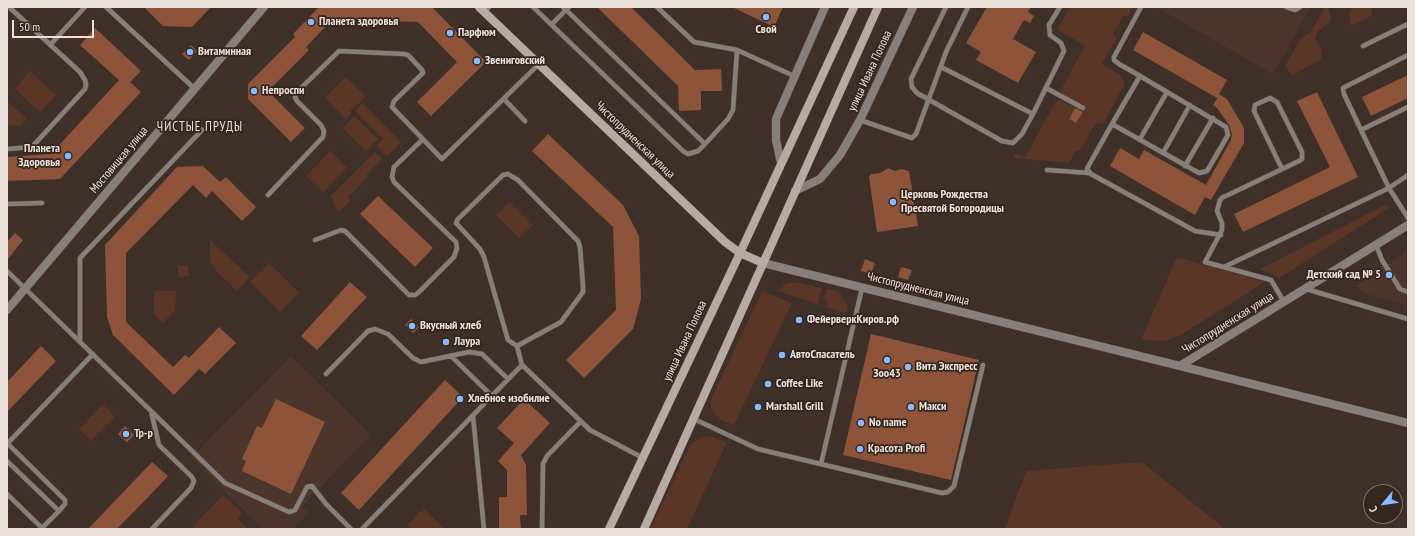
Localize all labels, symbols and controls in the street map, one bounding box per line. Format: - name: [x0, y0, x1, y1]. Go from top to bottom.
- scale bar: [14, 12, 96, 38]
- marker: Свой: [761, 12, 771, 22]
- place label: Планета здоровья: [319, 15, 398, 29]
- marker: Планета здоровья: [306, 17, 316, 27]
- text: 50 m: [19, 19, 40, 34]
- place label: Свой: [755, 23, 777, 37]
- place label: Парфюм: [458, 26, 496, 40]
- marker: Парфюм: [445, 28, 455, 38]
- street label: улица Ивана Попова: [845, 28, 895, 114]
- place label: Витаминная: [198, 45, 251, 59]
- marker: Витаминная: [185, 47, 195, 57]
- place label: Звениговский: [485, 54, 545, 68]
- marker: Звениговский: [472, 56, 482, 66]
- place label: Непроспи: [262, 84, 304, 98]
- marker: Непроспи: [249, 86, 259, 96]
- street label: Чистопрудненская улица: [592, 98, 678, 182]
- district label: ЧИСТЫЕ ПРУДЫ: [157, 119, 243, 135]
- street label: Мостовицкая улица: [87, 124, 151, 196]
- place label: Планета Здоровья: [18, 142, 60, 170]
- marker: Планета Здоровья: [63, 151, 73, 161]
- place label: Церковь Рождества Пресвятой Богородицы: [901, 188, 1004, 216]
- marker: Церковь Рождества Пресвятой Богородицы: [888, 197, 898, 207]
- place label: Детский сад № 5: [1307, 268, 1381, 282]
- street label: Чистопрудненская улица: [865, 269, 971, 309]
- marker: Детский сад № 5: [1384, 270, 1394, 280]
- street label: Чистопрудненская улица: [1180, 289, 1276, 357]
- street label: улица Ивана Попова: [660, 298, 710, 384]
- place label: ФейерверкКиров.рф: [807, 313, 899, 327]
- marker: ФейерверкКиров.рф: [794, 315, 804, 325]
- place label: Вкусный хлеб: [420, 319, 481, 333]
- marker: Вкусный хлеб: [407, 321, 417, 331]
- place label: Лаура: [454, 335, 480, 349]
- marker: Лаура: [441, 337, 451, 347]
- place label: АвтоСпасатель: [790, 348, 855, 362]
- marker: АвтоСпасатель: [777, 350, 787, 360]
- marker: Зоо43: [882, 355, 892, 365]
- place label: Вита Экспресс: [916, 360, 978, 374]
- marker: Вита Экспресс: [903, 362, 913, 372]
- place label: Зоо43: [873, 367, 901, 381]
- place label: Coffee Like: [776, 377, 823, 391]
- marker: Coffee Like: [763, 379, 773, 389]
- place label: Хлебное изобилие: [468, 392, 550, 406]
- marker: Хлебное изобилие: [455, 394, 465, 404]
- place label: Marshall Grill: [766, 400, 823, 414]
- place label: Макси: [919, 400, 946, 414]
- marker: Marshall Grill: [753, 402, 763, 412]
- marker: Макси: [906, 402, 916, 412]
- place label: No name: [869, 416, 907, 430]
- marker: No name: [856, 418, 866, 428]
- place label: Тр-р: [134, 427, 153, 441]
- marker: Тр-р: [121, 429, 131, 439]
- place label: Красота Profi: [868, 442, 925, 456]
- marker: Красота Profi: [855, 444, 865, 454]
- north arrow: [1363, 484, 1403, 524]
- text: С: [1366, 504, 1381, 515]

